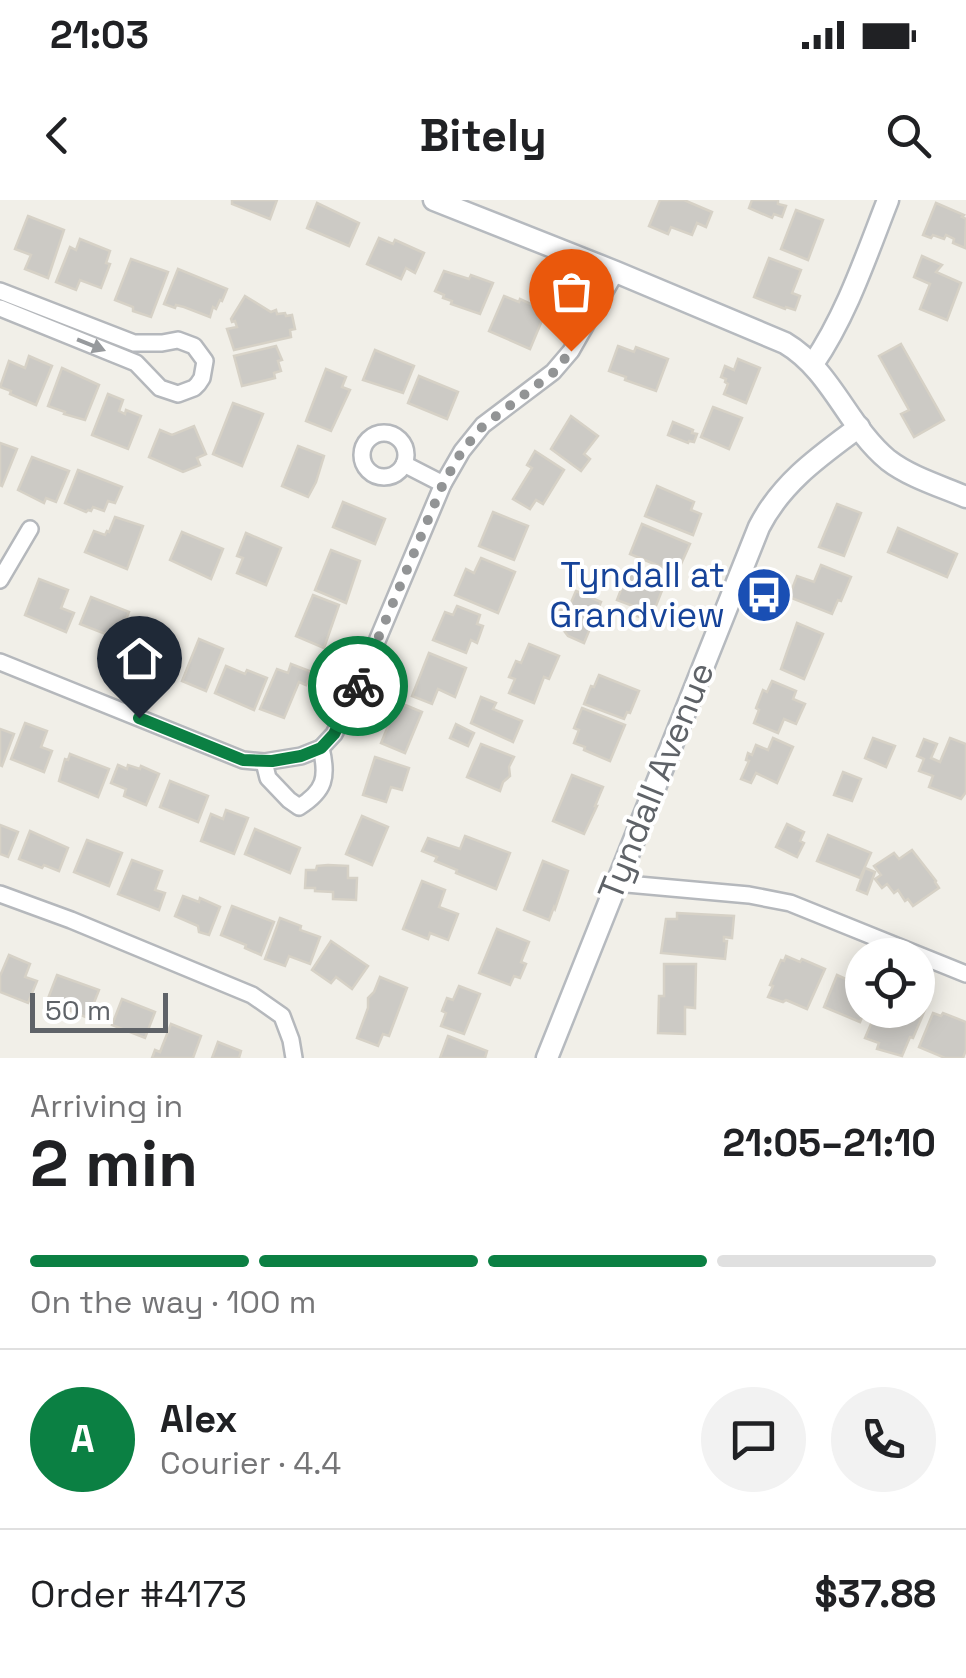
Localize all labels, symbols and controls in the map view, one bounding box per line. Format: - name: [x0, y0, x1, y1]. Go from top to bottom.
- text: 21:03: [50, 11, 149, 59]
- text: Bitely: [419, 107, 547, 164]
- icon: back: [30, 108, 85, 163]
- icon: search: [881, 108, 936, 163]
- pin: [529, 249, 614, 352]
- icon: bag: [544, 264, 599, 319]
- one-way arrow: [76, 337, 106, 353]
- place label: Tyndall at Grandview: [549, 553, 725, 637]
- bus stop icon: Tyndall at Grandview: [734, 565, 794, 625]
- pin: [97, 616, 182, 719]
- icon: home: [112, 631, 167, 686]
- courier: [308, 636, 408, 736]
- street label: Tyndall Avenue: [588, 656, 724, 906]
- icon: bike: [331, 659, 386, 714]
- map controls: [845, 938, 935, 1028]
- button: locate: [845, 938, 935, 1028]
- scale bar: [30, 988, 168, 1033]
- text: 50 m: [45, 992, 111, 1028]
- text: Arriving in: [30, 1086, 183, 1126]
- text: 21:05–21:10: [722, 1119, 936, 1167]
- text: 2 min: [30, 1122, 198, 1205]
- text: On the way · 100 m: [30, 1282, 316, 1322]
- button: chat: [701, 1387, 806, 1492]
- button: phone: [831, 1387, 936, 1492]
- text: Alex: [160, 1395, 237, 1443]
- text: A: [70, 1415, 95, 1463]
- text: Courier · 4.4: [160, 1443, 341, 1483]
- text: Order #4173: [30, 1570, 247, 1618]
- text: $37.88: [814, 1570, 936, 1618]

